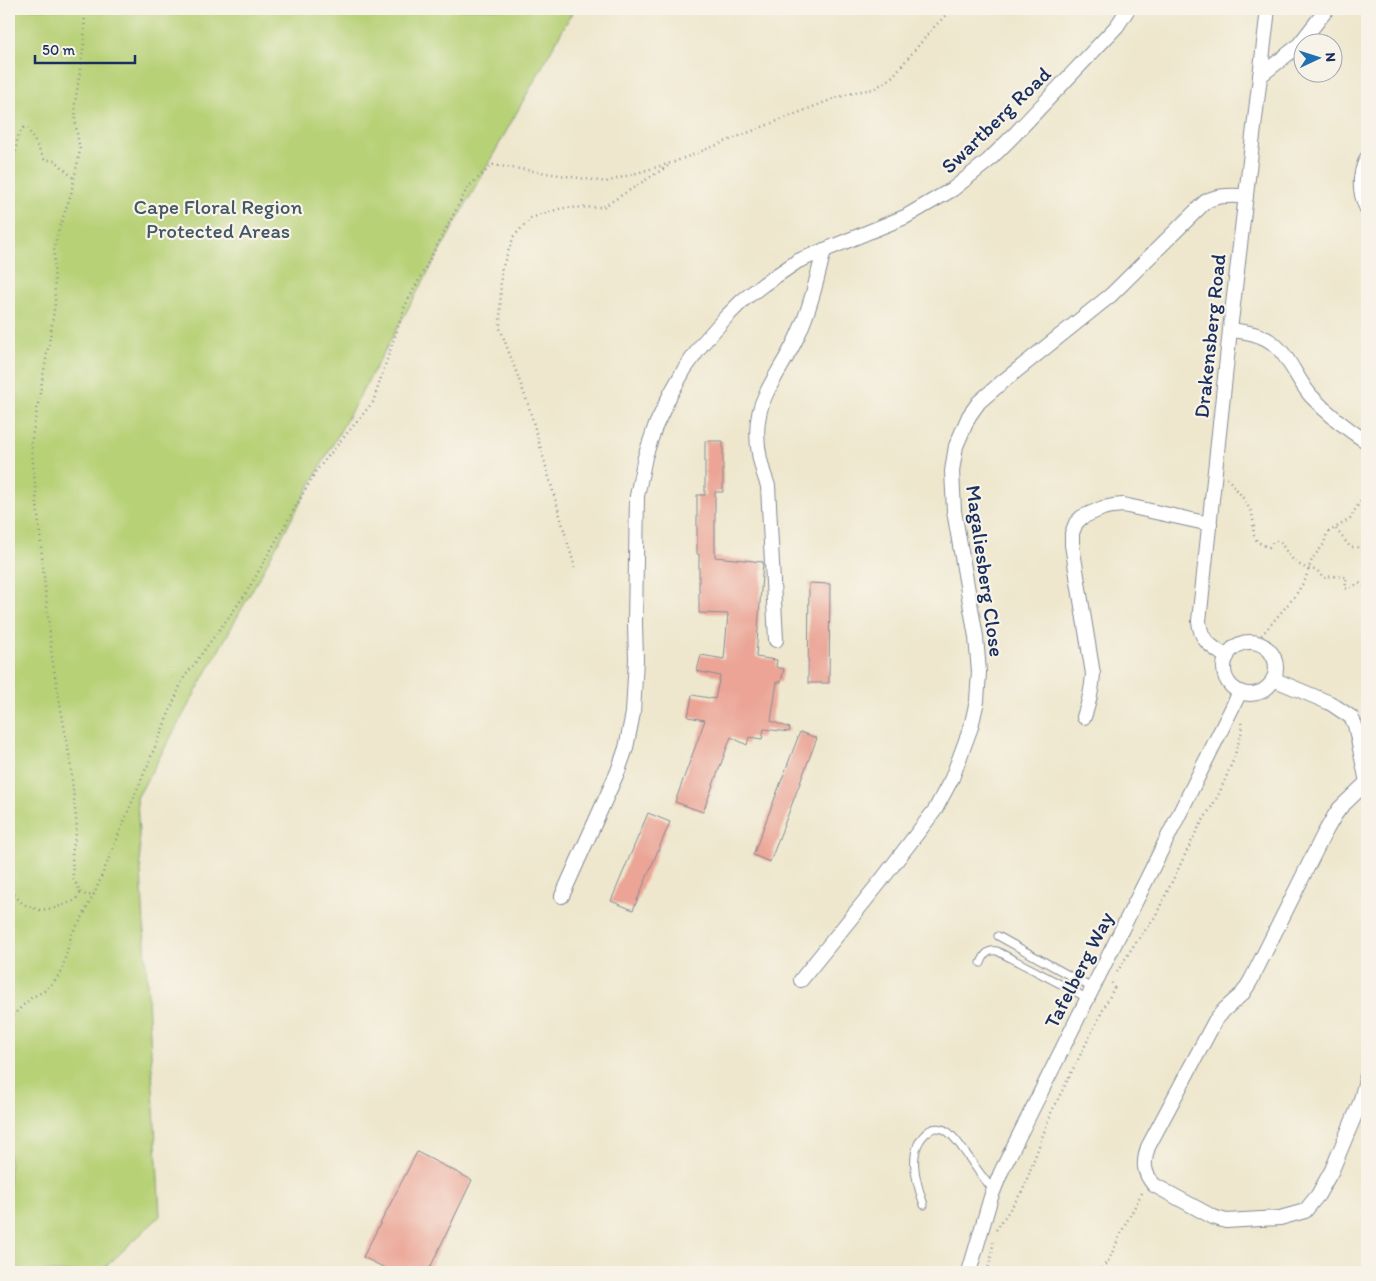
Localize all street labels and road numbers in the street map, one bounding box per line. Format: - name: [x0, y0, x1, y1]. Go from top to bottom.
- street label: Swartberg Road: [936, 61, 1056, 178]
- street label: Drakensberg Road: [1188, 253, 1231, 419]
- street label: Magaliesberg Close: [961, 483, 1010, 658]
- street label: Tafelberg Way: [1039, 907, 1119, 1032]

